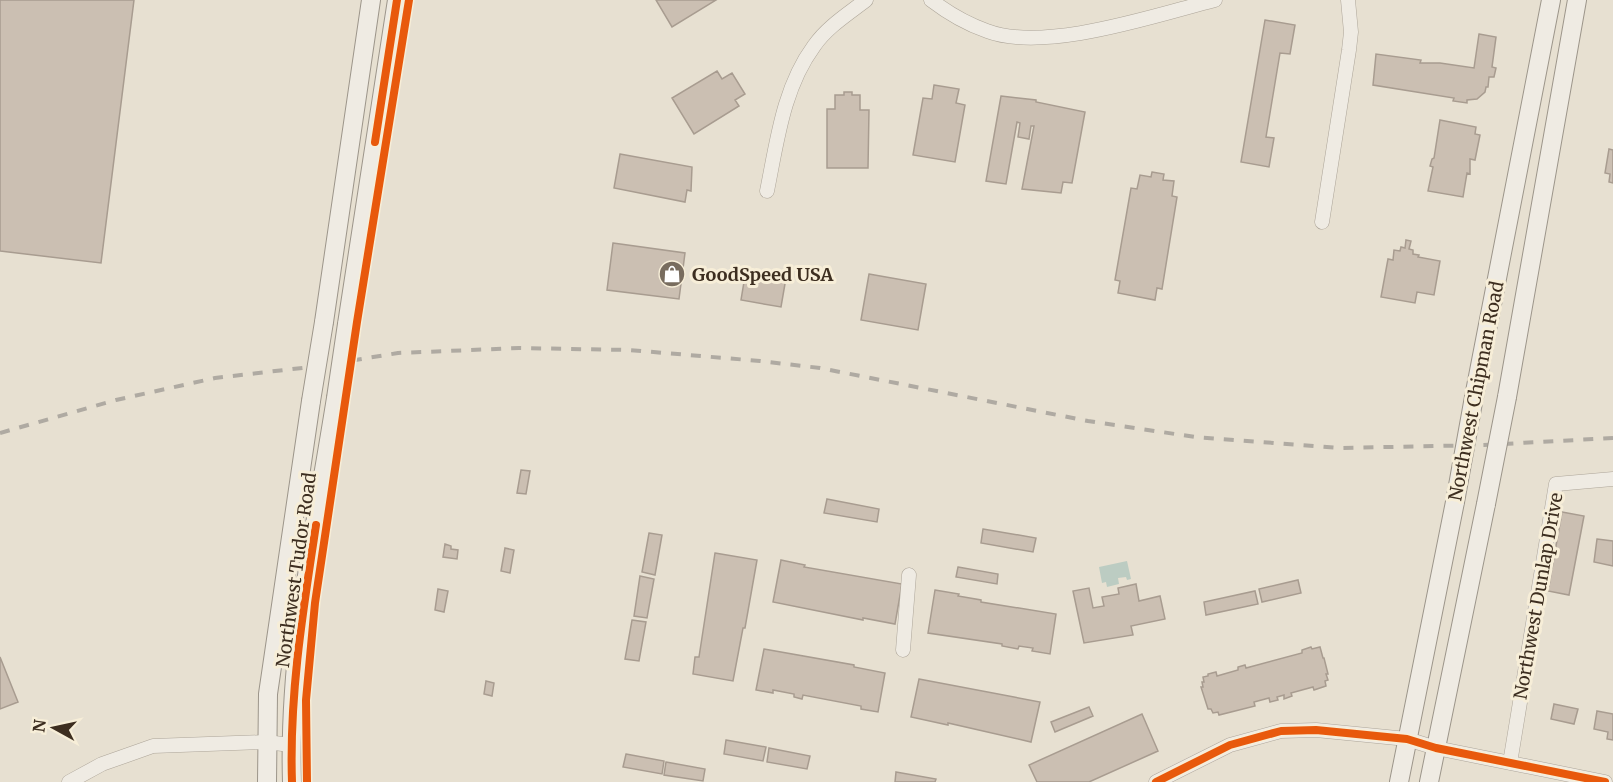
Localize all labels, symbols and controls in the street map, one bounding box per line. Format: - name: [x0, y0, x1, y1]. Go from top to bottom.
- shop icon: GoodSpeed USA: [657, 259, 687, 289]
- place label: GoodSpeed USA: [692, 263, 834, 286]
- street label: Northwest Chipman Road: [1443, 279, 1509, 503]
- street label: Northwest Tudor Road: [271, 471, 321, 669]
- street label: Northwest Dunlap Drive: [1508, 491, 1568, 701]
- north arrow: [24, 698, 84, 758]
- text: N: [28, 718, 50, 734]

